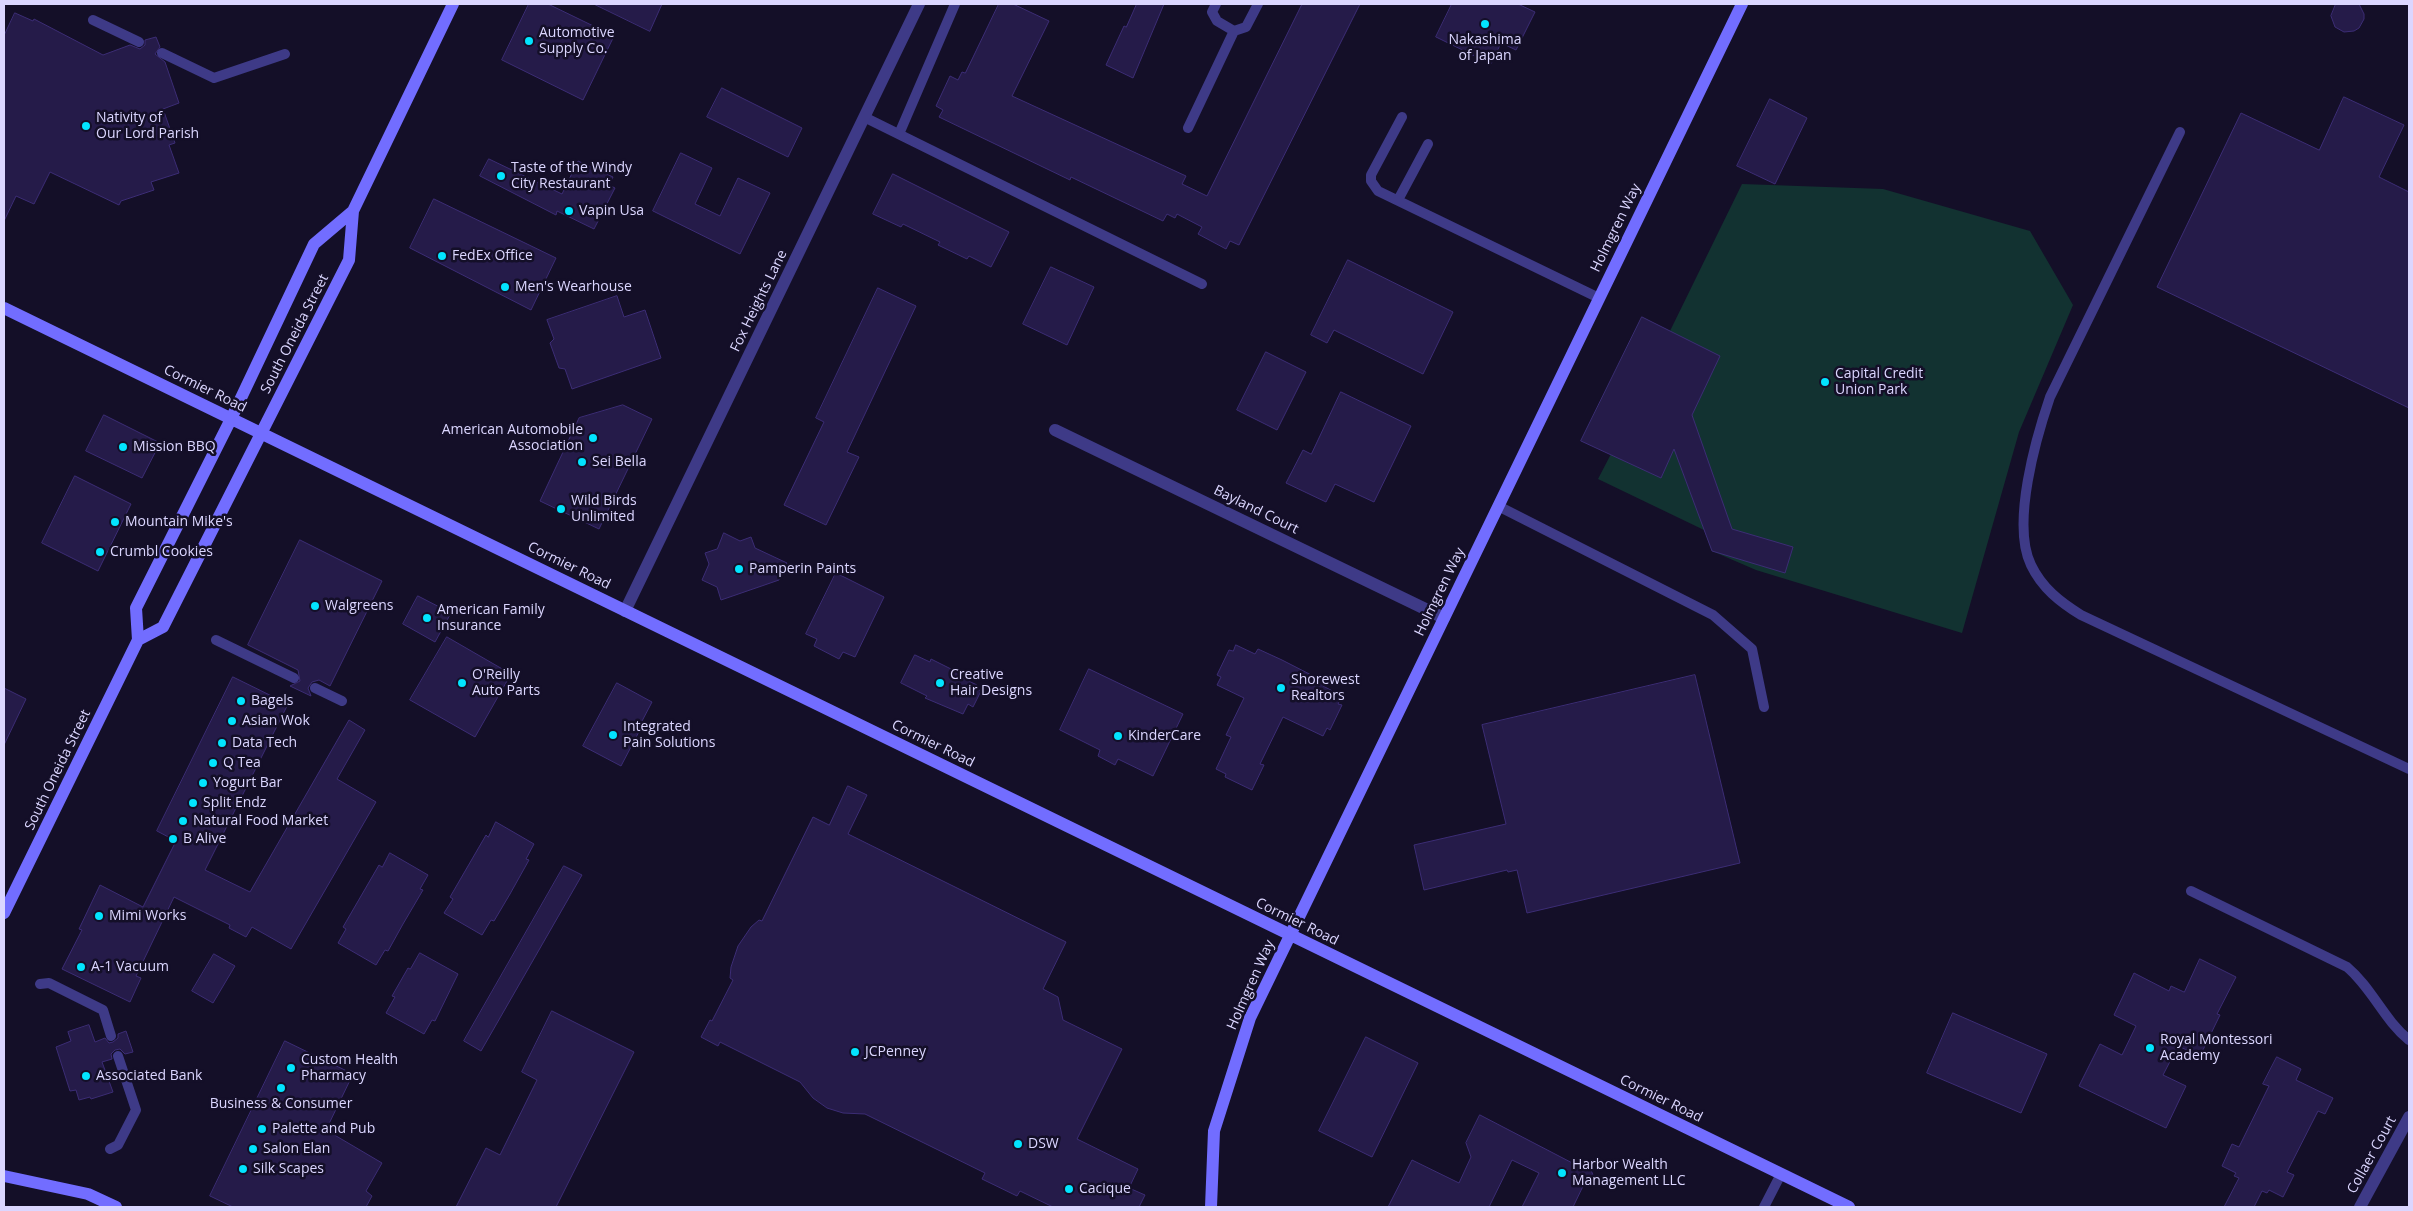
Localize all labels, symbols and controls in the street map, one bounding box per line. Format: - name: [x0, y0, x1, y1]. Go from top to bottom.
- marker: Nakashima of Japan: [1479, 18, 1491, 30]
- place label: Automotive Supply Co.: [539, 25, 615, 58]
- place label: Nakashima of Japan: [1449, 32, 1521, 64]
- marker: Automotive Supply Co.: [523, 35, 535, 47]
- place label: Nativity of Our Lord Parish: [96, 110, 199, 142]
- marker: Nativity of Our Lord Parish: [80, 120, 92, 132]
- place label: Taste of the Windy City Restaurant: [511, 160, 632, 192]
- marker: Taste of the Windy City Restaurant: [495, 170, 507, 182]
- street label: Holmgren Way: [1587, 181, 1645, 275]
- place label: Vapin Usa: [579, 203, 644, 219]
- marker: Vapin Usa: [563, 205, 575, 217]
- street label: Fox Heights Lane: [727, 247, 791, 355]
- place label: FedEx Office: [452, 248, 533, 264]
- marker: FedEx Office: [436, 250, 448, 262]
- street label: South Oneida Street: [258, 271, 332, 397]
- place label: Men's Wearhouse: [515, 279, 632, 295]
- marker: Men's Wearhouse: [499, 281, 511, 293]
- street label: Cormier Road: [161, 362, 249, 416]
- place label: Capital Credit Union Park: [1835, 366, 1923, 398]
- marker: Capital Credit Union Park: [1819, 376, 1831, 388]
- place label: American Automobile Association: [442, 422, 583, 454]
- marker: American Automobile Association: [587, 432, 599, 444]
- place label: Mission BBQ: [133, 439, 216, 455]
- marker: Mission BBQ: [117, 441, 129, 453]
- place label: Sei Bella: [592, 454, 646, 470]
- marker: Sei Bella: [576, 456, 588, 468]
- street label: Bayland Court: [1211, 482, 1301, 538]
- place label: Wild Birds Unlimited: [571, 493, 637, 526]
- marker: Wild Birds Unlimited: [555, 503, 567, 515]
- place label: Mountain Mike's: [125, 514, 233, 530]
- marker: Mountain Mike's: [109, 516, 121, 528]
- street label: Cormier Road: [525, 539, 613, 593]
- place label: Crumbl Cookies: [110, 544, 213, 560]
- street label: Holmgren Way: [1411, 545, 1469, 639]
- marker: Crumbl Cookies: [94, 546, 106, 558]
- place label: Pamperin Paints: [749, 561, 856, 577]
- marker: Pamperin Paints: [733, 563, 745, 575]
- place label: Walgreens: [325, 598, 394, 614]
- marker: Walgreens: [309, 600, 321, 612]
- place label: American Family Insurance: [437, 602, 545, 634]
- marker: American Family Insurance: [421, 612, 433, 624]
- place label: O'Reilly Auto Parts: [472, 667, 540, 700]
- place label: Creative Hair Designs: [950, 667, 1032, 700]
- place label: Shorewest Realtors: [1291, 672, 1360, 704]
- marker: O'Reilly Auto Parts: [456, 677, 468, 689]
- marker: Creative Hair Designs: [934, 677, 946, 689]
- marker: Shorewest Realtors: [1275, 682, 1287, 694]
- place label: Bagels: [251, 693, 293, 709]
- marker: Bagels: [235, 695, 247, 707]
- street label: South Oneida Street: [22, 707, 94, 833]
- place label: Asian Wok: [242, 713, 310, 729]
- marker: Asian Wok: [226, 715, 238, 727]
- street label: Cormier Road: [889, 717, 977, 771]
- place label: Integrated Pain Solutions: [623, 719, 715, 752]
- place label: KinderCare: [1128, 728, 1201, 744]
- marker: Integrated Pain Solutions: [607, 729, 619, 741]
- marker: KinderCare: [1112, 730, 1124, 742]
- place label: Data Tech: [232, 735, 297, 751]
- marker: Data Tech: [216, 737, 228, 749]
- place label: Q Tea: [223, 755, 261, 771]
- marker: Q Tea: [207, 757, 219, 769]
- place label: Yogurt Bar: [213, 775, 282, 791]
- marker: Yogurt Bar: [197, 777, 209, 789]
- place label: Split Endz: [203, 795, 266, 811]
- marker: Split Endz: [187, 797, 199, 809]
- place label: Natural Food Market: [193, 813, 328, 829]
- marker: Natural Food Market: [177, 815, 189, 827]
- place label: B Alive: [183, 831, 226, 847]
- marker: B Alive: [167, 833, 179, 845]
- street label: Cormier Road: [1253, 895, 1341, 949]
- place label: Mimi Works: [109, 908, 186, 924]
- marker: Mimi Works: [93, 910, 105, 922]
- street label: Holmgren Way: [1224, 938, 1278, 1032]
- place label: A-1 Vacuum: [91, 959, 169, 975]
- marker: A-1 Vacuum: [75, 961, 87, 973]
- place label: Royal Montessori Academy: [2160, 1032, 2272, 1064]
- marker: Royal Montessori Academy: [2144, 1042, 2156, 1054]
- place label: JCPenney: [865, 1044, 926, 1060]
- marker: JCPenney: [849, 1046, 861, 1058]
- place label: Custom Health Pharmacy: [301, 1052, 398, 1084]
- marker: Custom Health Pharmacy: [285, 1062, 297, 1074]
- place label: Associated Bank: [96, 1068, 202, 1084]
- marker: Associated Bank: [80, 1070, 92, 1082]
- street label: Cormier Road: [1617, 1072, 1705, 1126]
- marker: Business & Consumer: [275, 1082, 287, 1094]
- place label: Business & Consumer: [210, 1096, 352, 1112]
- street label: Collaer Court: [2344, 1113, 2400, 1197]
- place label: Palette and Pub: [272, 1121, 375, 1137]
- marker: Palette and Pub: [256, 1123, 268, 1135]
- place label: DSW: [1028, 1136, 1059, 1152]
- marker: DSW: [1012, 1138, 1024, 1150]
- place label: Salon Elan: [263, 1141, 330, 1157]
- marker: Salon Elan: [247, 1143, 259, 1155]
- place label: Harbor Wealth Management LLC: [1572, 1157, 1686, 1190]
- place label: Silk Scapes: [253, 1161, 324, 1177]
- marker: Silk Scapes: [237, 1163, 249, 1175]
- marker: Harbor Wealth Management LLC: [1556, 1167, 1568, 1179]
- place label: Cacique: [1079, 1181, 1131, 1197]
- marker: Cacique: [1063, 1183, 1075, 1195]

